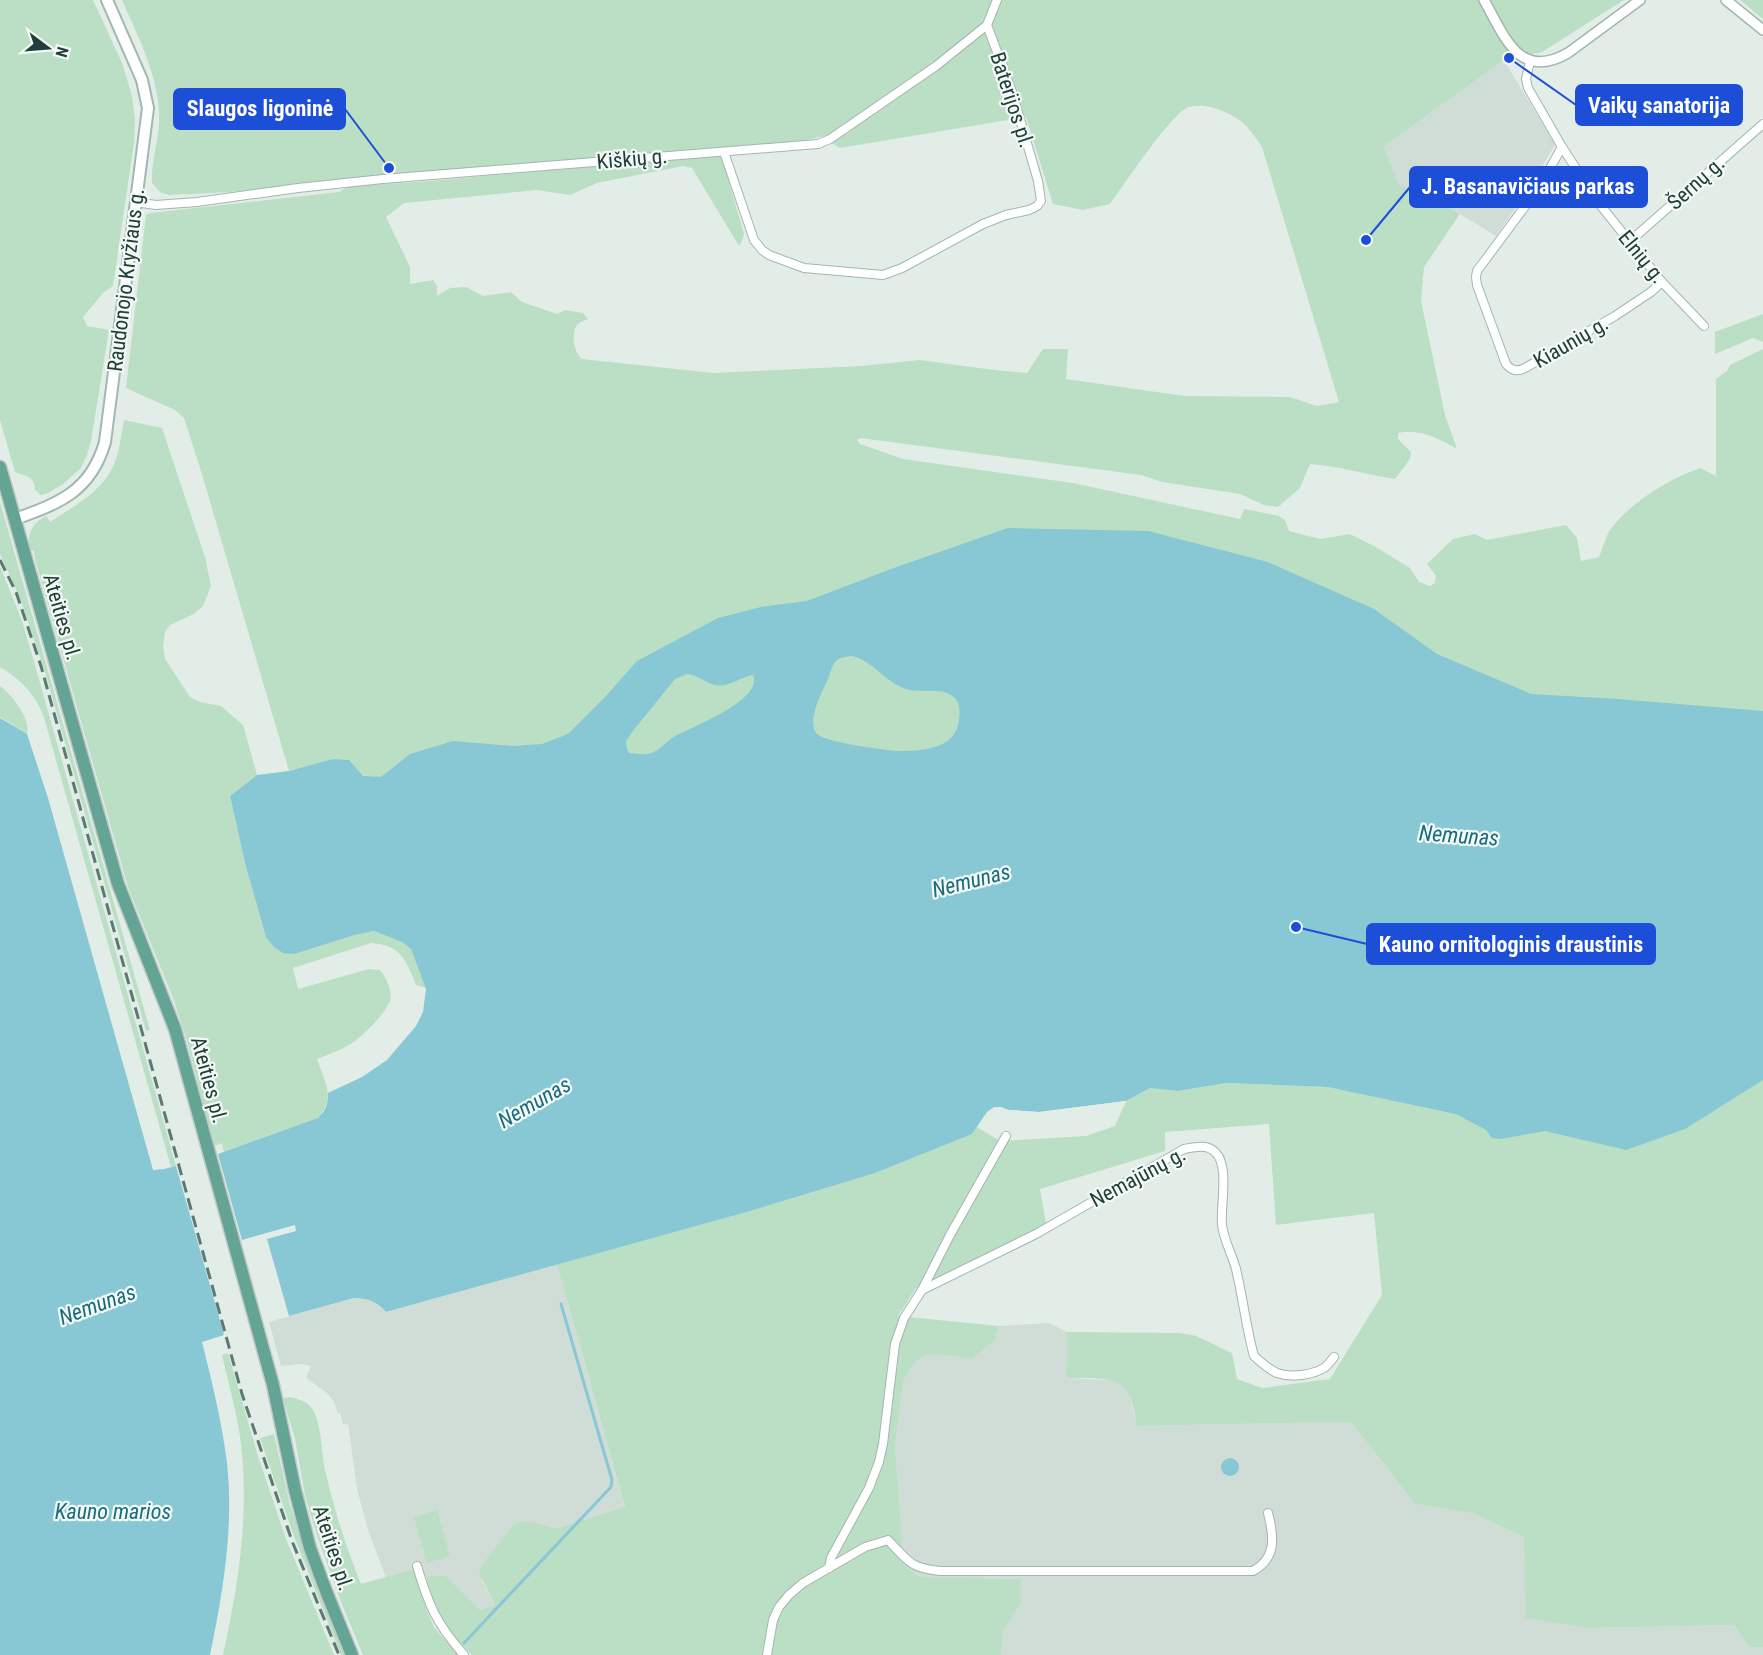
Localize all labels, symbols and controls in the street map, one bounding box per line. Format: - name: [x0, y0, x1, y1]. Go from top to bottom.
- north arrow: [18, 18, 78, 78]
- text: N: [51, 45, 72, 59]
- street label: Baterijos pl.: [985, 49, 1039, 151]
- callout: Vaikų sanatorija: [1576, 85, 1742, 125]
- callout: Slaugos ligoninė: [174, 89, 345, 129]
- text: Vaikų sanatorija: [1588, 93, 1730, 118]
- text: Slaugos ligoninė: [187, 96, 333, 121]
- street label: Kiškių g.: [596, 144, 668, 174]
- street label: Šernų g.: [1663, 151, 1729, 215]
- callout: J. Basanavičiaus parkas: [1410, 167, 1647, 207]
- text: J. Basanavičiaus parkas: [1421, 174, 1635, 199]
- street label: Raudonojo Kryžiaus g.: [103, 187, 149, 373]
- street label: Elnių g.: [1613, 226, 1671, 288]
- street label: Kiaunių g.: [1529, 311, 1613, 373]
- street label: Ateities pl.: [38, 571, 86, 663]
- water label: Nemunas: [1418, 820, 1500, 851]
- water label: Nemunas: [929, 859, 1013, 902]
- callout: Kauno ornitologinis draustinis: [1367, 924, 1655, 964]
- text: Kauno ornitologinis draustinis: [1379, 932, 1643, 957]
- street label: Ateities pl.: [186, 1034, 232, 1126]
- water label: Nemunas: [493, 1072, 575, 1133]
- street label: Nemajūnų g.: [1086, 1142, 1190, 1212]
- water label: Nemunas: [55, 1279, 139, 1330]
- water label: Kauno marios: [55, 1499, 171, 1524]
- street label: Ateities pl.: [308, 1502, 358, 1594]

